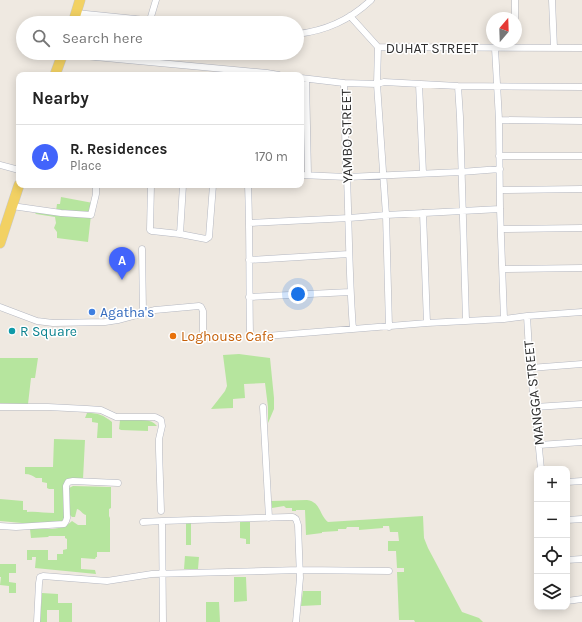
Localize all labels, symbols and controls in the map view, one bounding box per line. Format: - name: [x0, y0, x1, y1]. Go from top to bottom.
- north arrow: [486, 12, 522, 48]
- search box: [16, 16, 304, 60]
- icon: search: [30, 27, 52, 49]
- text: Search here: [62, 29, 143, 47]
- street label: DUHAT STREET: [386, 40, 478, 57]
- text: Nearby: [32, 88, 89, 108]
- street label: YAMBO STREET: [338, 89, 356, 183]
- text: R. Residences: [70, 140, 167, 158]
- text: A: [41, 149, 49, 164]
- text: 170 m: [255, 149, 288, 164]
- text: Place: [70, 158, 101, 173]
- pin: A: [109, 247, 135, 280]
- your location: [288, 284, 308, 304]
- place label: Agatha's: [100, 304, 154, 321]
- marker: Agatha's: [87, 307, 97, 317]
- place label: R Square: [20, 323, 77, 340]
- marker: R Square: [7, 326, 17, 336]
- place label: Loghouse Cafe: [181, 328, 274, 345]
- marker: Loghouse Cafe: [168, 331, 178, 341]
- street label: MANGGA STREET: [520, 340, 548, 446]
- map controls: [534, 466, 570, 610]
- button: +: [534, 466, 570, 502]
- button: −: [534, 502, 570, 538]
- button: locate: [534, 538, 570, 574]
- button: layers: [534, 574, 570, 610]

